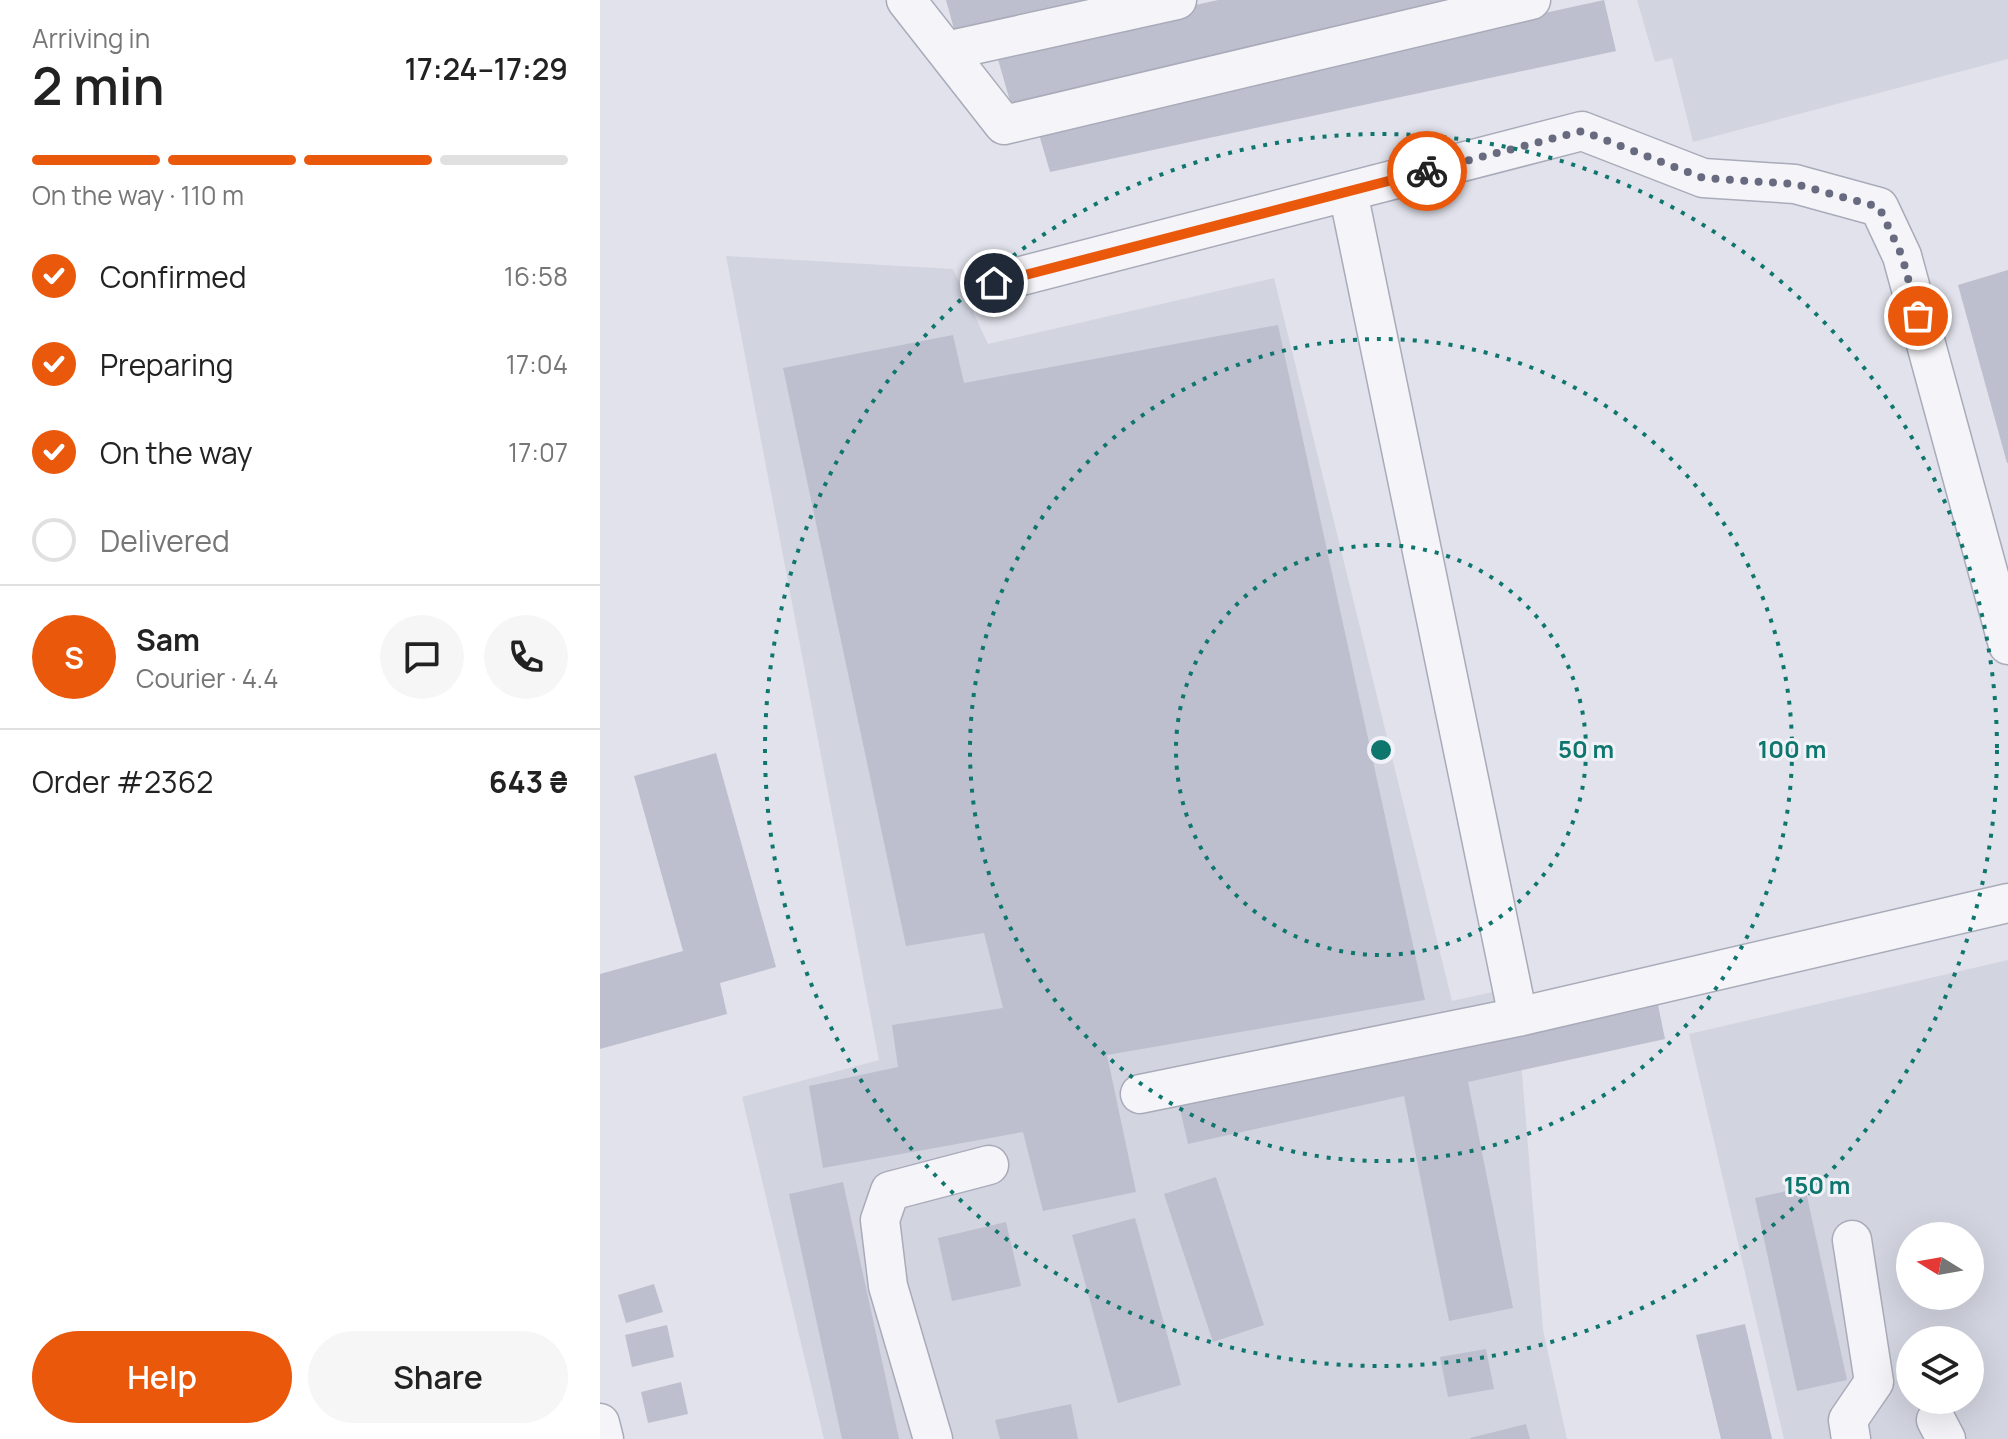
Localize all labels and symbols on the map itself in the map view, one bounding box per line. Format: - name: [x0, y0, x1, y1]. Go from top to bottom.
- courier: [1387, 131, 1467, 211]
- pin: [960, 249, 1028, 317]
- pin: [1884, 282, 1952, 350]
- text: 50 m: [1558, 732, 1614, 765]
- text: 100 m: [1758, 732, 1826, 765]
- centre of rings: [1367, 736, 1395, 764]
- text: 150 m: [1784, 1168, 1850, 1201]
- north arrow: [1896, 1222, 1984, 1310]

